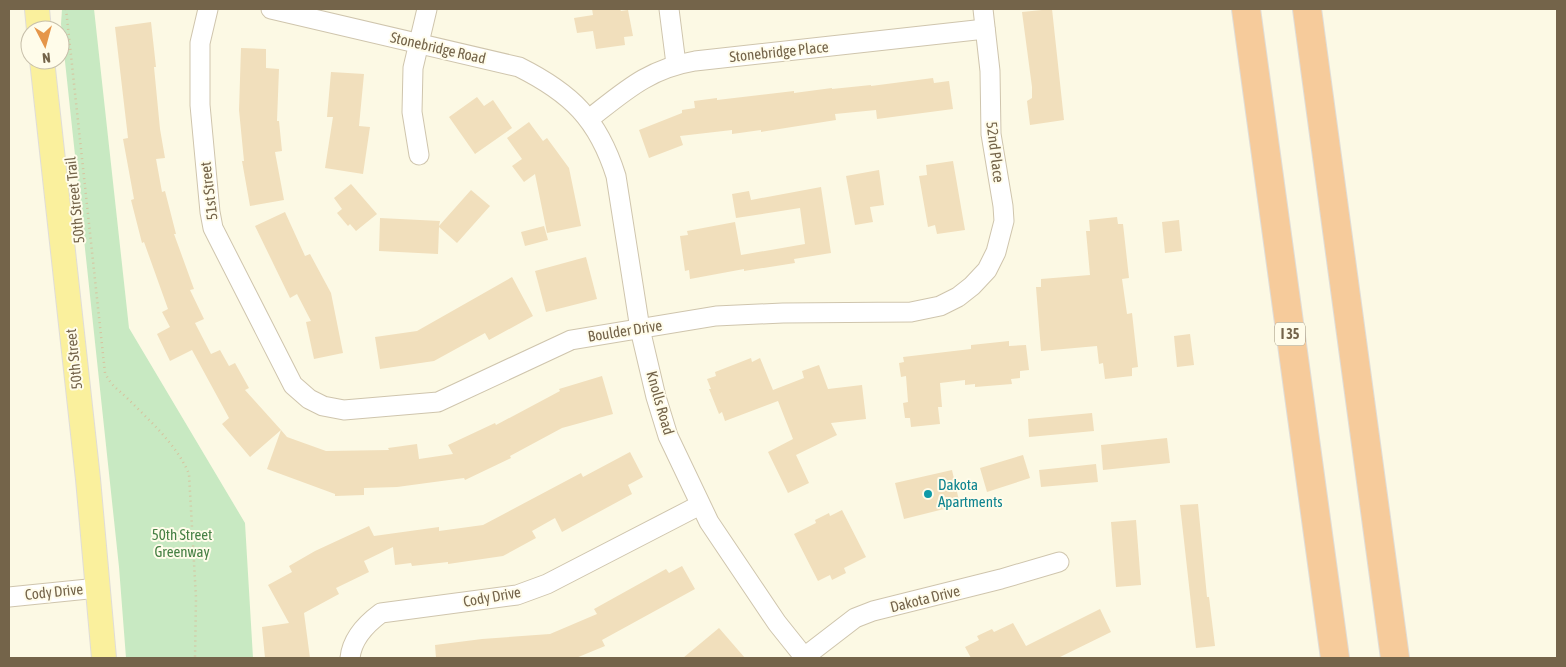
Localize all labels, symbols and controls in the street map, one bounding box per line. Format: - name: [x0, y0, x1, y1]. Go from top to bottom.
- north arrow: [20, 20, 70, 70]
- street label: Stonebridge Road: [389, 28, 487, 67]
- street label: Stonebridge Place: [729, 38, 829, 65]
- text: N: [41, 50, 51, 66]
- street label: 52nd Place: [983, 121, 1008, 184]
- street label: 50th Street Trail: [62, 156, 87, 244]
- street label: 51st Street: [196, 161, 221, 221]
- street label: Boulder Drive: [587, 316, 663, 345]
- road number: I 35: [1275, 322, 1305, 346]
- street label: 50th Street: [62, 328, 85, 390]
- street label: Knolls Road: [643, 369, 678, 437]
- place label: Dakota Apartments: [938, 476, 1003, 510]
- marker: Dakota Apartments: [922, 488, 934, 500]
- park label: 50th Street Greenway: [152, 526, 212, 560]
- street label: Cody Drive: [24, 580, 84, 603]
- street label: Dakota Drive: [888, 582, 962, 615]
- street label: Cody Drive: [462, 583, 522, 610]

